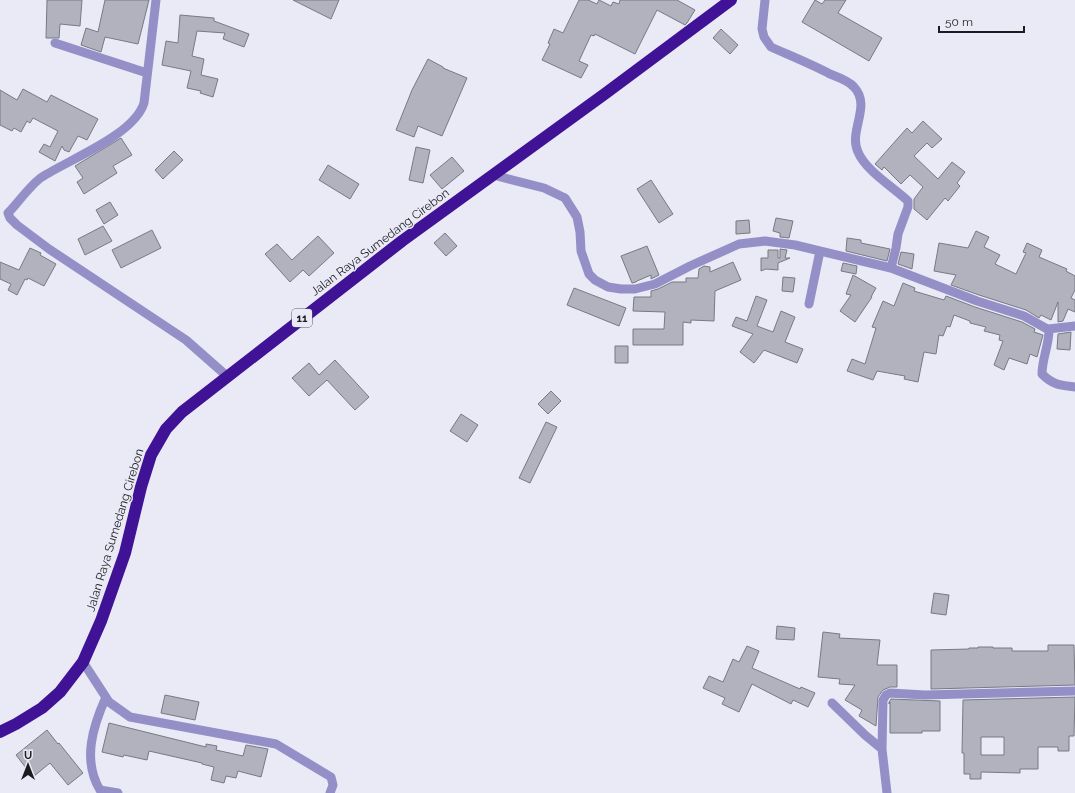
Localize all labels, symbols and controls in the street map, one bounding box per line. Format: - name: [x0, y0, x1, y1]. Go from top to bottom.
- scale bar: [939, 8, 1024, 34]
- text: 50 m: [945, 15, 973, 29]
- street label: Jalan Raya Sumedang Cirebon: [308, 185, 452, 299]
- road number: 11: [292, 309, 312, 327]
- street label: Jalan Raya Sumedang Cirebon: [84, 447, 146, 613]
- north arrow: [8, 745, 48, 785]
- text: U: [24, 749, 32, 762]

